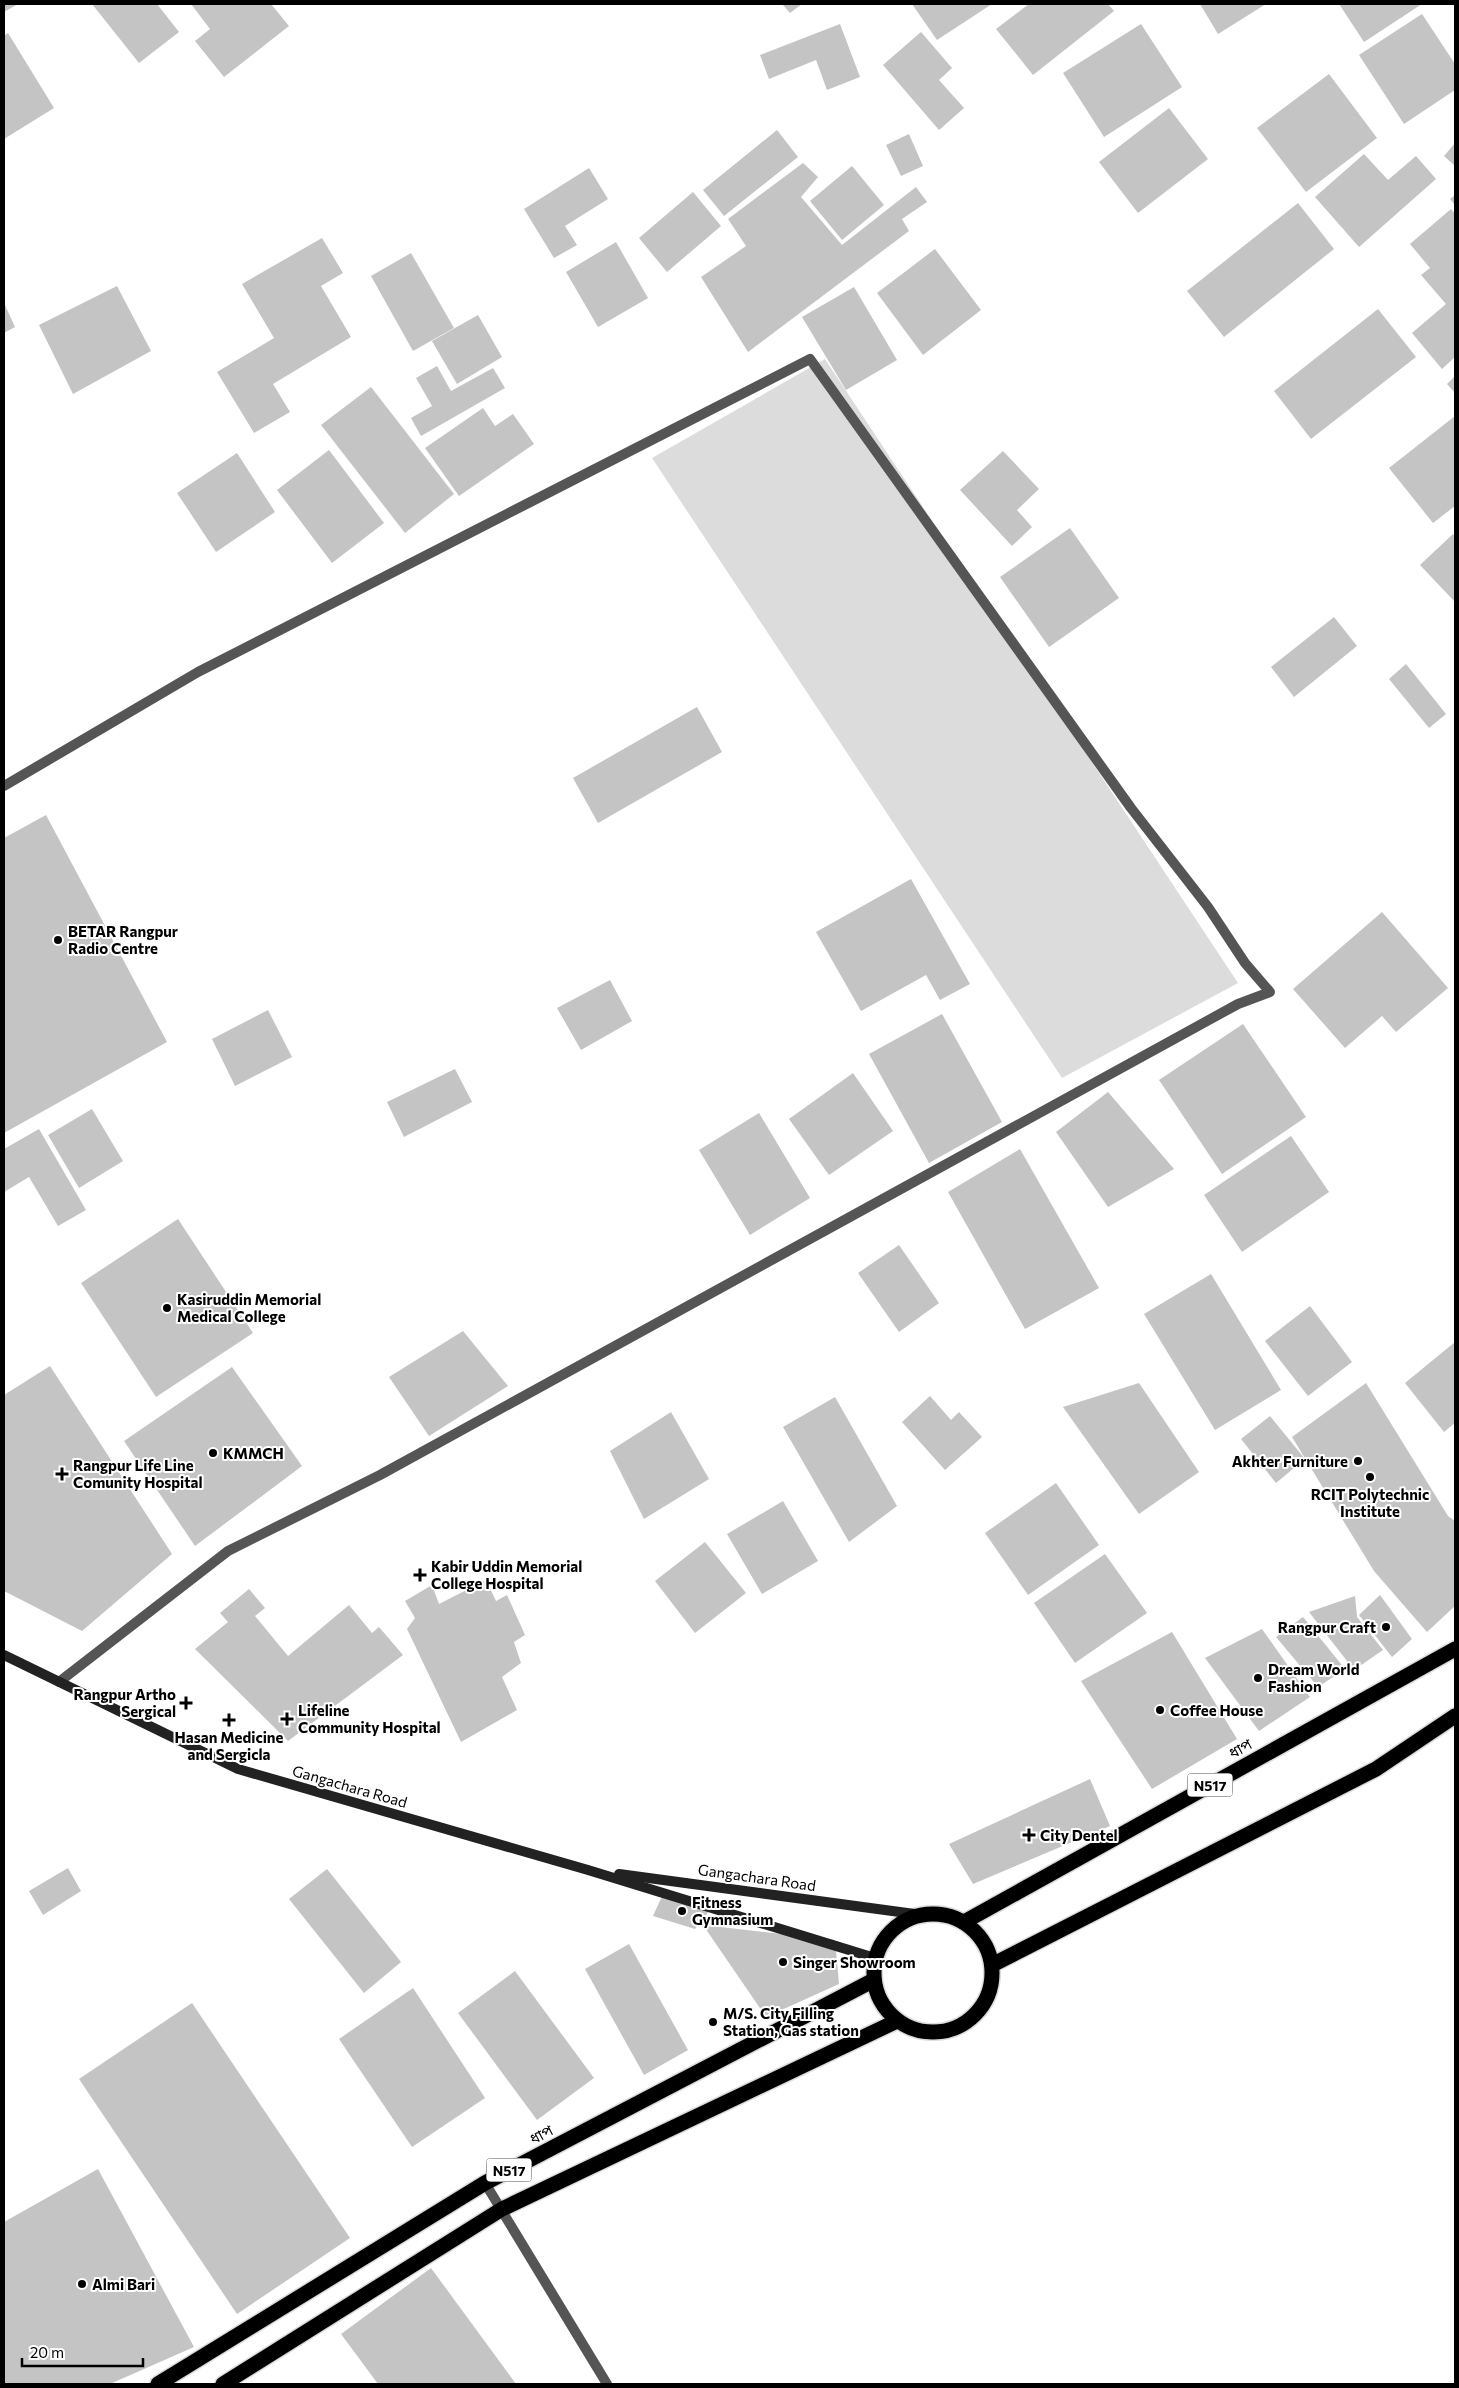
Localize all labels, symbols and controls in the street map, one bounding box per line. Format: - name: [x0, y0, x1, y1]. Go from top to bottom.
- place label: BETAR Rangpur Radio Centre: [68, 922, 178, 957]
- marker: BETAR Rangpur Radio Centre: [52, 934, 64, 946]
- place label: Kasiruddin Memorial Medical College: [177, 1290, 321, 1325]
- marker: Kasiruddin Memorial Medical College: [161, 1302, 173, 1314]
- place label: KMMCH: [223, 1444, 284, 1462]
- marker: KMMCH: [207, 1447, 219, 1459]
- place label: Akhter Furniture: [1232, 1452, 1348, 1470]
- marker: Akhter Furniture: [1352, 1455, 1364, 1467]
- place label: Rangpur Life Line Comunity Hospital: [73, 1456, 203, 1491]
- marker: Rangpur Life Line Comunity Hospital: [55, 1467, 69, 1481]
- marker: RCIT Polytechnic Institute: [1364, 1471, 1376, 1483]
- place label: RCIT Polytechnic Institute: [1311, 1485, 1429, 1520]
- place label: Kabir Uddin Memorial College Hospital: [431, 1557, 582, 1592]
- marker: Kabir Uddin Memorial College Hospital: [413, 1568, 427, 1582]
- place label: Rangpur Craft: [1278, 1618, 1376, 1636]
- marker: Rangpur Craft: [1380, 1621, 1392, 1633]
- place label: Dream World Fashion: [1268, 1660, 1359, 1695]
- marker: Dream World Fashion: [1252, 1672, 1264, 1684]
- place label: Rangpur Artho Sergical: [73, 1685, 176, 1720]
- marker: Rangpur Artho Sergical: [180, 1697, 192, 1709]
- place label: Lifeline Community Hospital: [298, 1701, 441, 1736]
- place label: Coffee House: [1170, 1701, 1263, 1719]
- marker: Coffee House: [1154, 1704, 1166, 1716]
- marker: Lifeline Community Hospital: [280, 1712, 294, 1726]
- marker: Hasan Medicine and Sergicla: [223, 1714, 235, 1726]
- place label: Hasan Medicine and Sergicla: [175, 1728, 284, 1763]
- street label: ধাপ: [1225, 1734, 1255, 1762]
- street label: Gangachara Road: [290, 1761, 410, 1811]
- road number: N517: [1188, 1774, 1232, 1796]
- place label: City Dentel: [1040, 1826, 1118, 1844]
- marker: City Dentel: [1022, 1828, 1036, 1842]
- street label: Gangachara Road: [697, 1860, 817, 1894]
- place label: Fitness Gymnasium: [692, 1893, 773, 1928]
- marker: Fitness Gymnasium: [676, 1905, 688, 1917]
- place label: Singer Showroom: [793, 1953, 916, 1971]
- marker: Singer Showroom: [777, 1956, 789, 1968]
- place label: M/S. City Filling Station, Gas station: [723, 2004, 859, 2039]
- marker: M/S. City Filling Station, Gas station: [707, 2016, 719, 2028]
- street label: ধাপ: [526, 2120, 556, 2148]
- road number: N517: [486, 2158, 532, 2182]
- place label: Almi Bari: [92, 2275, 155, 2293]
- marker: Almi Bari: [76, 2278, 88, 2290]
- scale bar: [22, 2336, 144, 2368]
- text: 20 m: [30, 2343, 64, 2361]

